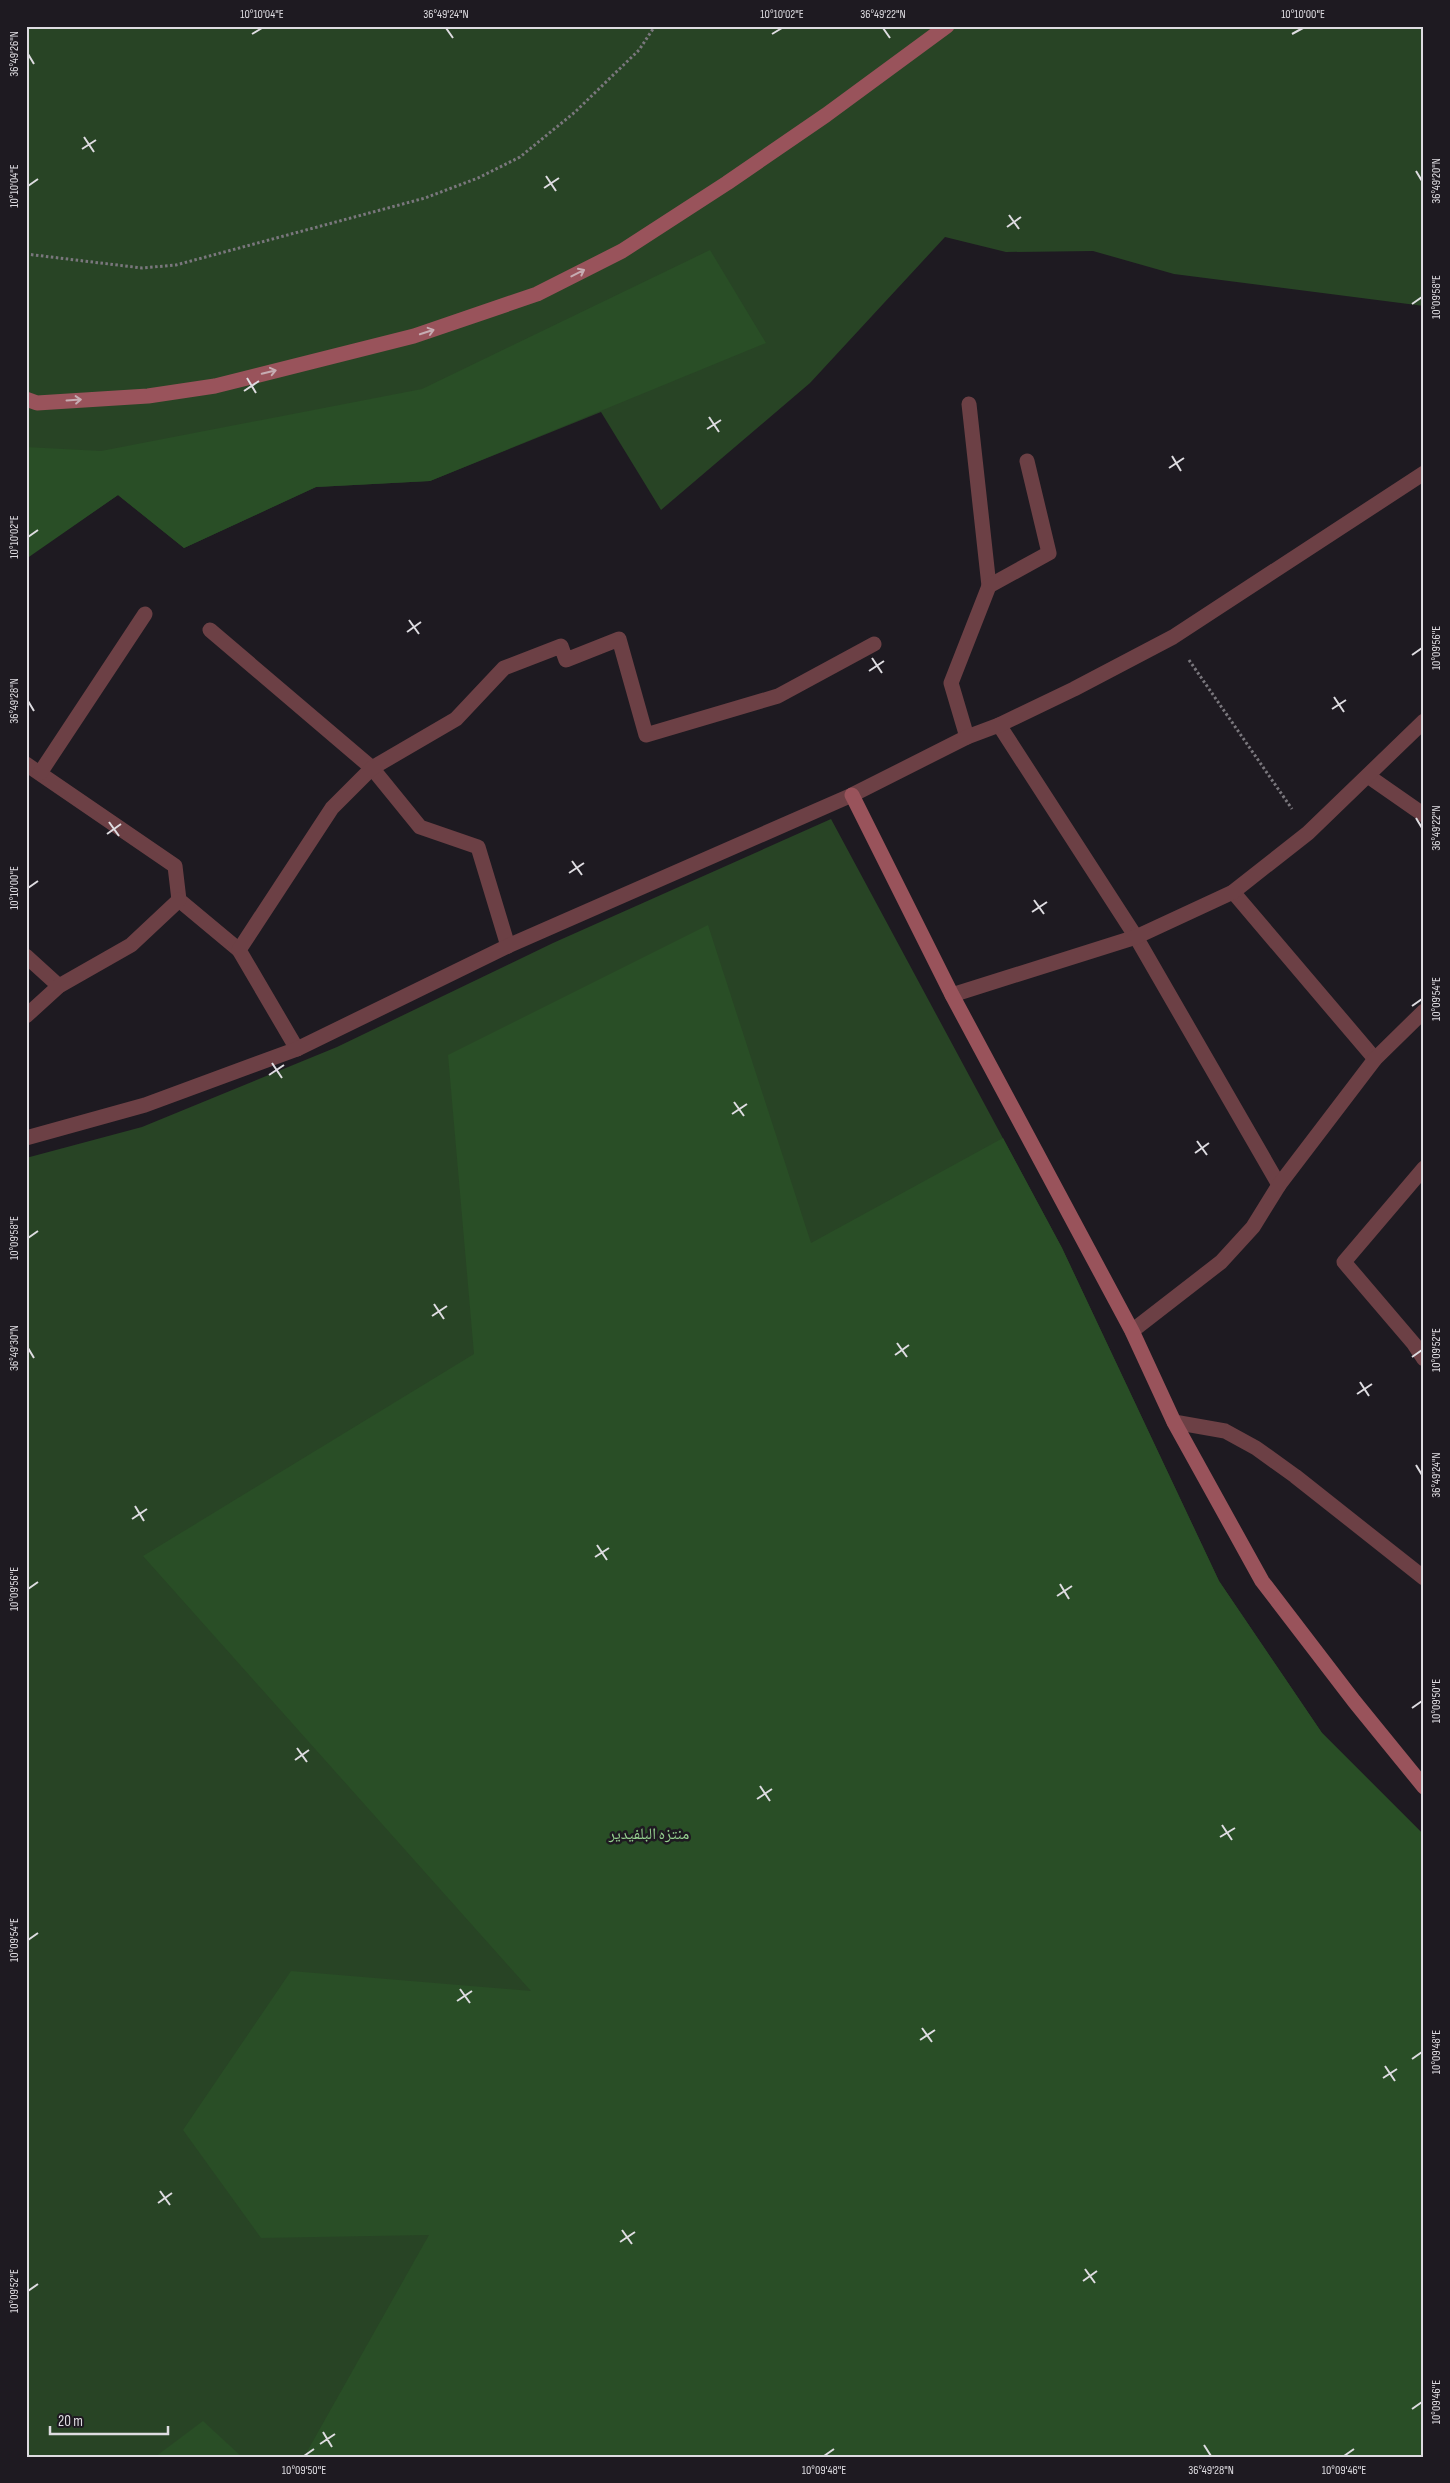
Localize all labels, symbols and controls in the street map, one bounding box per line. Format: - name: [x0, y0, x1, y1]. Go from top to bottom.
- text: 10°10'04"E: [240, 7, 284, 22]
- text: 36°49'24"N: [423, 7, 469, 22]
- text: 10°10'02"E: [760, 7, 804, 22]
- text: 36°49'22"N: [860, 7, 906, 22]
- text: 10°10'00"E: [1281, 7, 1325, 22]
- text: 36°49'26"N: [7, 31, 22, 77]
- text: 36°49'20"N: [1429, 158, 1444, 204]
- text: 10°10'04"E: [7, 164, 22, 208]
- one-way arrow: [570, 268, 585, 277]
- text: 10°09'58"E: [1429, 275, 1444, 319]
- one-way arrow: [419, 327, 435, 337]
- one-way arrow: [261, 367, 277, 376]
- one-way arrow: [66, 396, 82, 405]
- text: 10°10'02"E: [7, 515, 22, 559]
- text: 10°09'56"E: [1429, 626, 1444, 670]
- text: 36°49'28"N: [7, 678, 22, 724]
- text: 36°49'22"N: [1429, 805, 1444, 851]
- text: 10°10'00"E: [7, 866, 22, 910]
- text: 10°09'54"E: [1429, 977, 1444, 1021]
- text: 10°09'58"E: [7, 1216, 22, 1260]
- text: 36°49'30"N: [7, 1325, 22, 1371]
- text: 10°09'52"E: [1429, 1328, 1444, 1372]
- text: 36°49'24"N: [1429, 1452, 1444, 1498]
- text: 10°09'56"E: [7, 1567, 22, 1611]
- text: 10°09'50"E: [1429, 1679, 1444, 1723]
- park label: منتزه البلفيدير: [608, 1825, 689, 1844]
- text: 10°09'54"E: [7, 1918, 22, 1962]
- text: 10°09'48"E: [1429, 2030, 1444, 2074]
- text: 10°09'52"E: [7, 2269, 22, 2313]
- text: 10°09'46"E: [1429, 2380, 1444, 2424]
- scale bar: [50, 2403, 168, 2435]
- text: 20 m: [58, 2412, 83, 2431]
- text: 10°09'50"E: [282, 2463, 326, 2478]
- text: 10°09'48"E: [802, 2463, 846, 2478]
- text: 36°49'28"N: [1188, 2463, 1234, 2478]
- text: 10°09'46"E: [1322, 2463, 1366, 2478]

